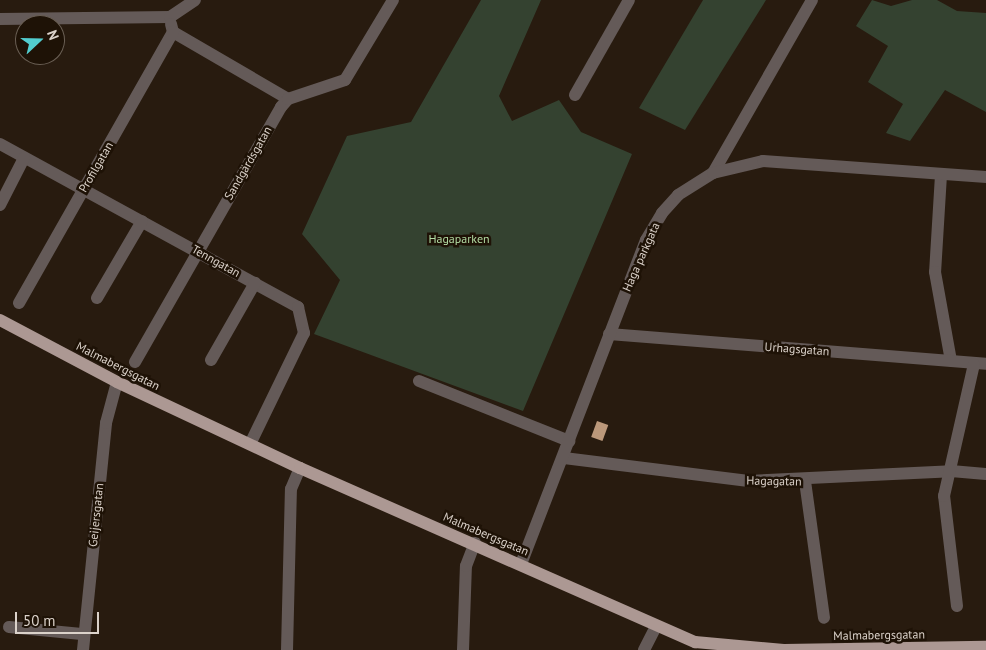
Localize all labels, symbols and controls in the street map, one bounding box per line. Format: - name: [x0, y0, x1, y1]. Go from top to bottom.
- north arrow: [15, 15, 65, 65]
- text: N: [43, 27, 63, 42]
- street label: Sandgärdsgatan: [221, 124, 275, 202]
- street label: Profilgatan: [76, 139, 116, 195]
- street label: Haga parkgata: [619, 220, 663, 294]
- park label: Hagaparken: [428, 232, 490, 246]
- street label: Tenngatan: [189, 242, 243, 280]
- street label: Malmabergsgatan: [74, 339, 162, 393]
- street label: Urhagsgatan: [764, 340, 830, 358]
- street label: Hagagatan: [746, 473, 802, 489]
- street label: Geijersgatan: [85, 482, 107, 548]
- street label: Malmabergsgatan: [441, 509, 531, 559]
- scale bar: [18, 602, 101, 634]
- text: 50 m: [23, 611, 56, 630]
- street label: Malmabergsgatan: [833, 627, 925, 643]

